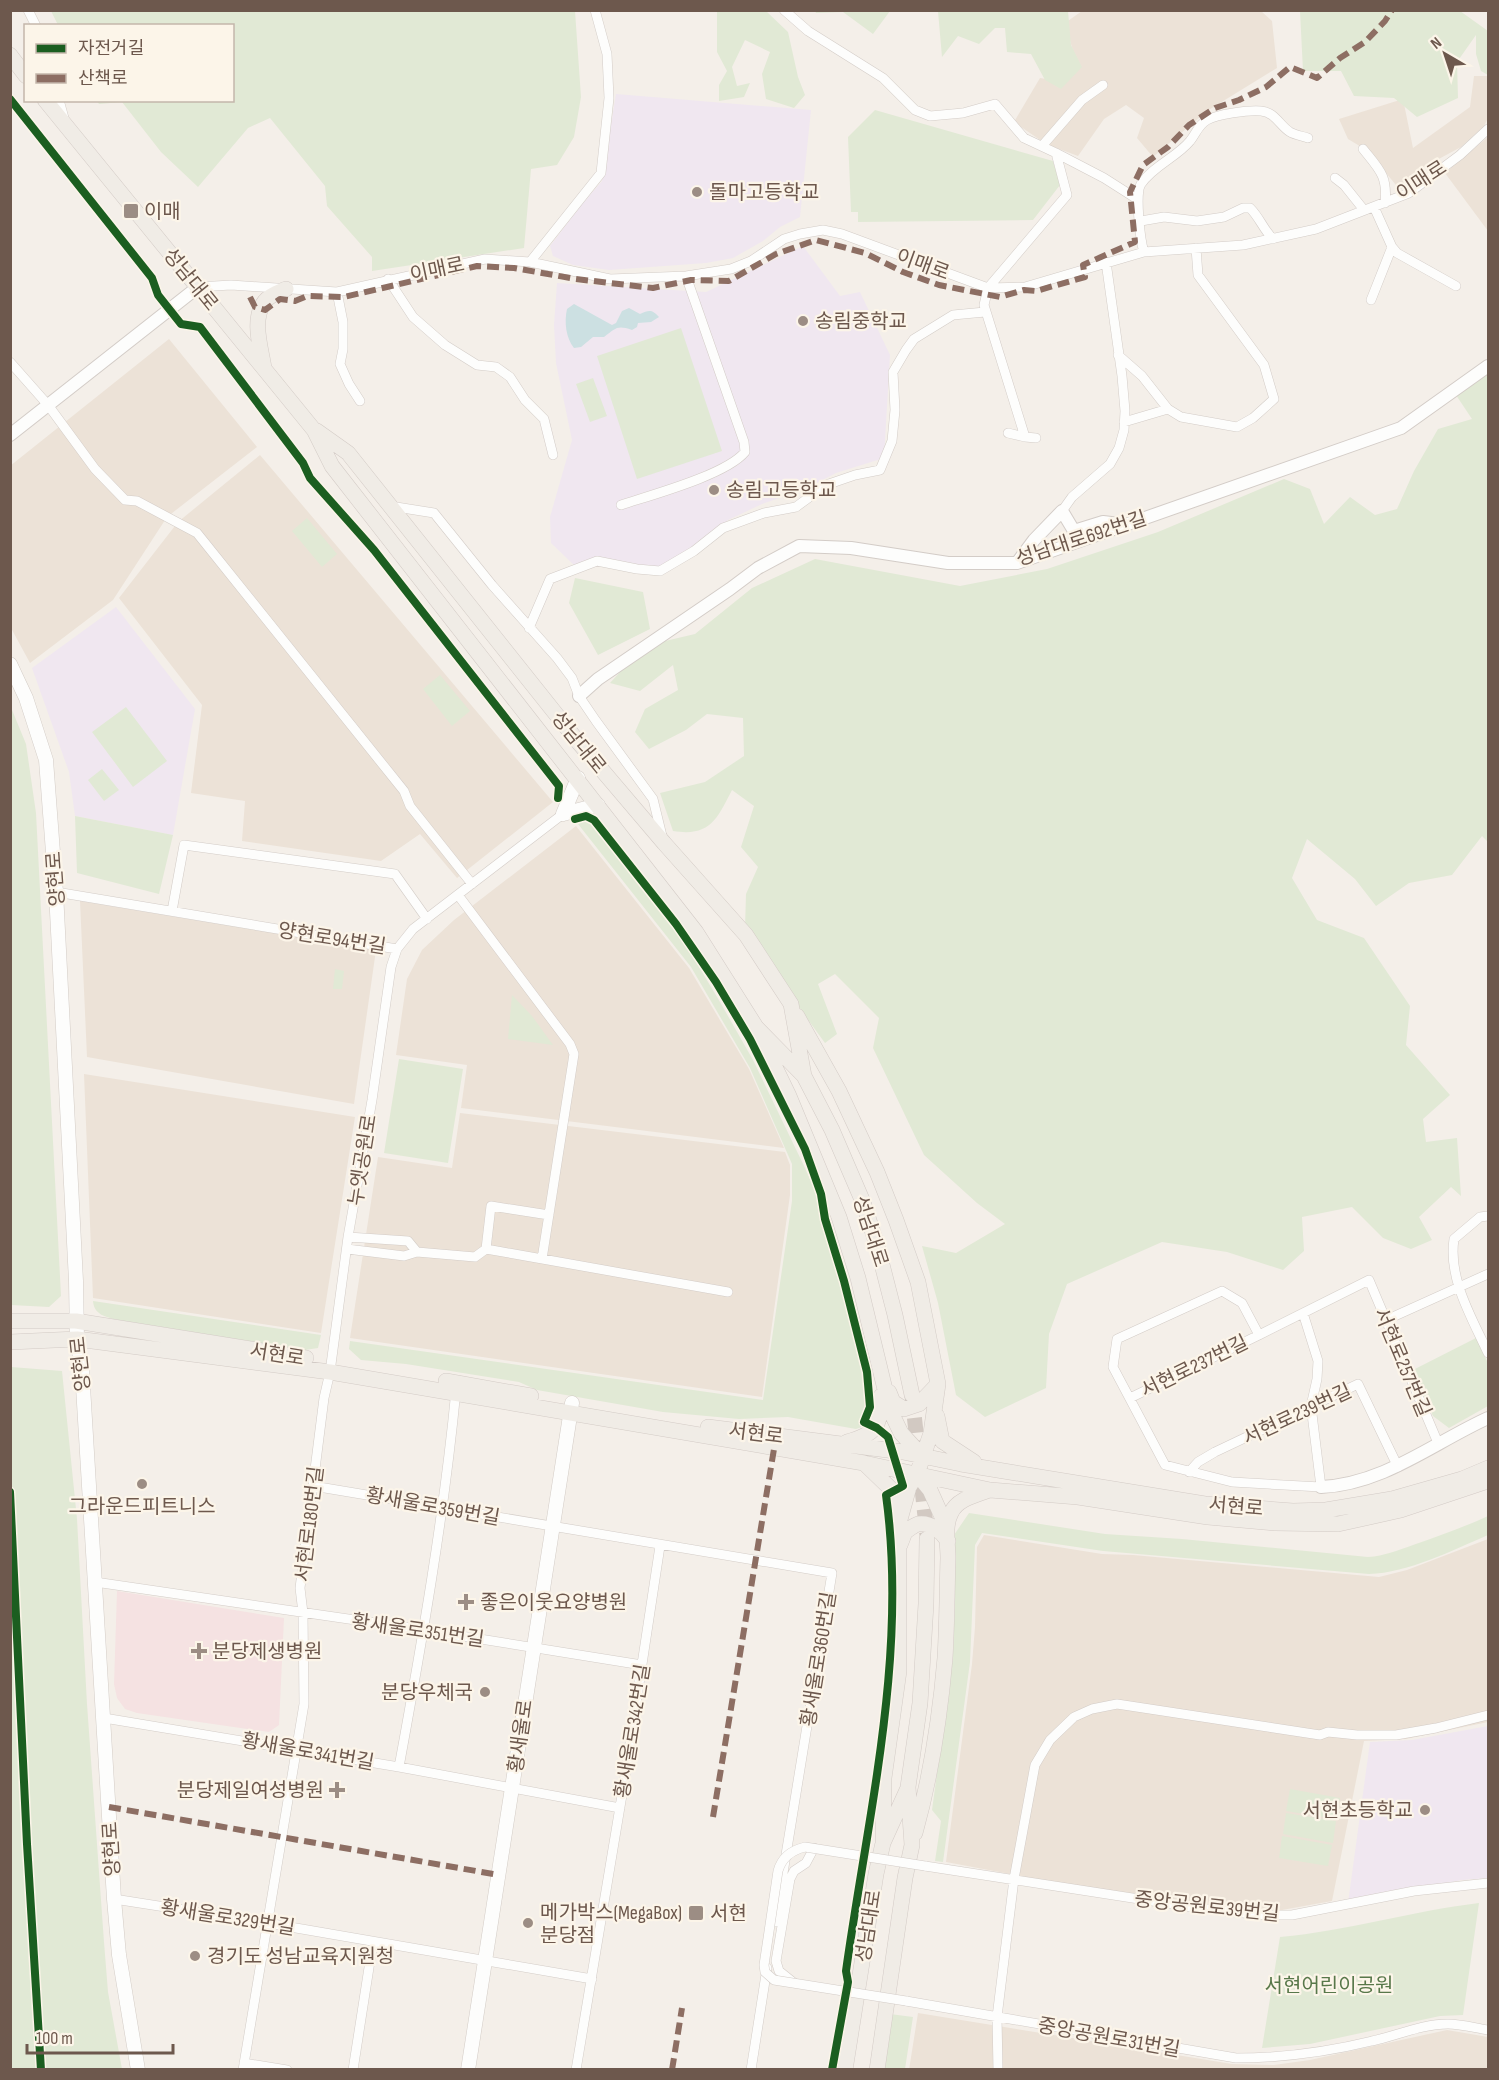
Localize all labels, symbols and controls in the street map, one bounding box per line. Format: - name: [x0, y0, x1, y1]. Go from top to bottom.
- legend: [24, 24, 234, 102]
- north arrow: [1415, 24, 1475, 84]
- text: N: [1427, 33, 1446, 54]
- text: 자전거길: [78, 38, 144, 59]
- text: 산책로: [78, 68, 128, 89]
- street label: 이매로: [1392, 156, 1451, 206]
- place label: 돌마고등학교: [709, 181, 819, 205]
- marker: 돌마고등학교: [690, 185, 704, 199]
- place label: 이매: [144, 200, 181, 224]
- marker: 이매: [122, 202, 140, 220]
- street label: 성남대로: [158, 243, 223, 316]
- street label: 이매로: [893, 244, 953, 286]
- street label: 이매로: [408, 253, 467, 287]
- place label: 송림중학교: [815, 310, 907, 334]
- marker: 송림중학교: [796, 314, 810, 328]
- place label: 송림고등학교: [726, 479, 836, 503]
- marker: 송림고등학교: [707, 483, 721, 497]
- street label: 성남대로692번길: [1013, 506, 1150, 571]
- street label: 성남대로: [546, 706, 611, 779]
- street label: 양현로: [42, 851, 70, 907]
- street label: 양현로94번길: [276, 919, 388, 959]
- street label: 누엣공원로: [344, 1113, 382, 1207]
- street label: 성남대로: [847, 1193, 893, 1270]
- street label: 서현로257번길: [1368, 1304, 1436, 1421]
- street label: 서현로237번길: [1137, 1331, 1252, 1403]
- street label: 양현로: [66, 1335, 96, 1393]
- street label: 서현로: [248, 1339, 306, 1371]
- street label: 서현로239번길: [1239, 1379, 1356, 1451]
- street label: 서현로: [727, 1419, 785, 1449]
- street label: 서현로180번길: [291, 1465, 329, 1583]
- marker: 그라운드피트니스: [135, 1477, 149, 1491]
- street label: 황새울로359번길: [364, 1483, 502, 1531]
- street label: 서현로: [1207, 1493, 1264, 1521]
- place label: 그라운드피트니스: [68, 1495, 216, 1519]
- street label: 황새울로360번길: [796, 1590, 842, 1728]
- place label: 좋은이웃요양병원: [480, 1591, 627, 1615]
- marker: 좋은이웃요양병원: [457, 1593, 475, 1611]
- street label: 황새울로351번길: [350, 1610, 486, 1652]
- place label: 분당제생병원: [212, 1640, 322, 1664]
- marker: 분당제생병원: [190, 1642, 208, 1660]
- street label: 황새울로342번길: [611, 1662, 655, 1800]
- place label: 분당우체국: [381, 1681, 473, 1705]
- marker: 분당우체국: [478, 1685, 492, 1699]
- street label: 황새울로: [504, 1698, 538, 1774]
- street label: 황새울로341번길: [240, 1729, 376, 1775]
- place label: 분당제일여성병원: [177, 1779, 324, 1803]
- marker: 분당제일여성병원: [328, 1781, 346, 1799]
- place label: 서현초등학교: [1303, 1799, 1413, 1823]
- marker: 서현초등학교: [1418, 1803, 1432, 1817]
- street label: 양현로: [99, 1821, 125, 1877]
- street label: 중앙공원로39번길: [1133, 1887, 1281, 1927]
- street label: 성남대로: [851, 1888, 887, 1964]
- street label: 황새울로329번길: [159, 1896, 297, 1940]
- place label: 메가박스(MegaBox) 분당점: [540, 1901, 682, 1948]
- place label: 서현: [710, 1902, 747, 1926]
- marker: 서현: [687, 1904, 705, 1922]
- marker: 메가박스(MegaBox) 분당점: [521, 1916, 535, 1930]
- place label: 경기도 성남교육지원청: [207, 1945, 394, 1969]
- marker: 경기도 성남교육지원청: [188, 1949, 202, 1963]
- park label: 서현어린이공원: [1265, 1974, 1393, 1998]
- street label: 중앙공원로31번길: [1036, 2014, 1182, 2062]
- scale bar: [27, 2017, 172, 2055]
- text: 100 m: [36, 2028, 73, 2049]

